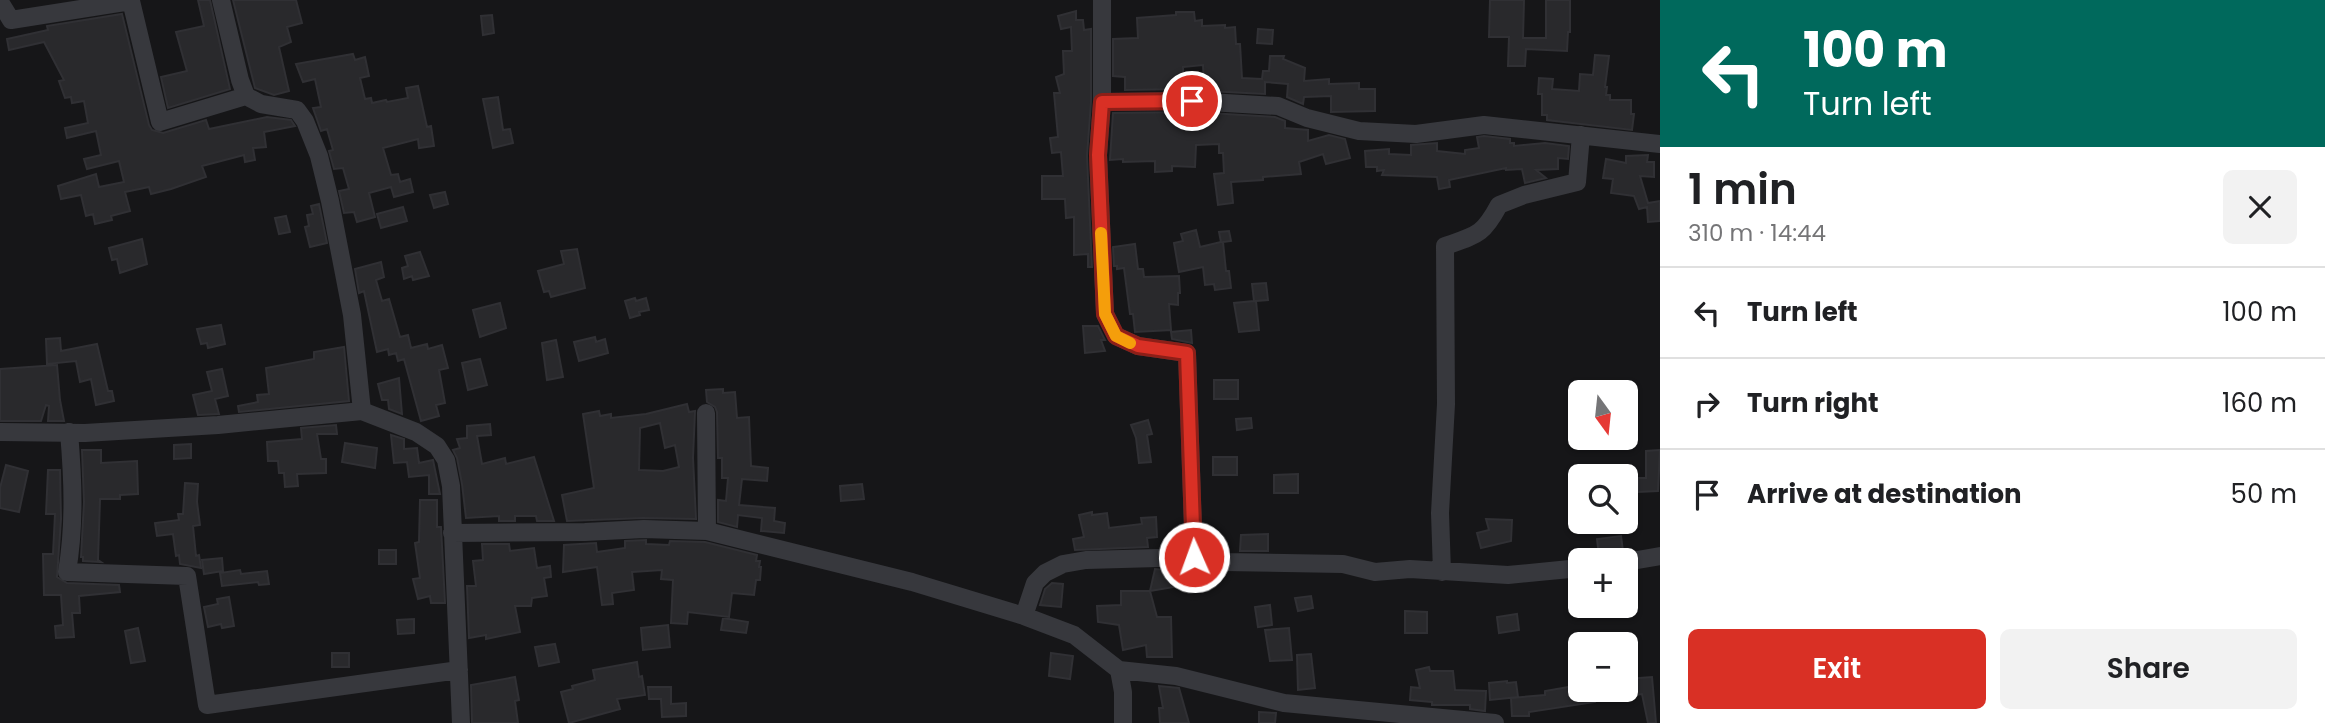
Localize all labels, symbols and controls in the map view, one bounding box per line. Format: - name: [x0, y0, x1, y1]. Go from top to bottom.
- text: 100 m: [1803, 16, 1948, 84]
- icon: left: [1688, 28, 1779, 119]
- pin: [1162, 71, 1222, 131]
- text: Turn left: [1803, 81, 1932, 126]
- icon: arrive: [1173, 82, 1211, 120]
- text: 1 min: [1688, 160, 1797, 219]
- button: close: [2223, 170, 2297, 244]
- text: 310 m · 14:44: [1688, 217, 1826, 249]
- icon: left: [1688, 294, 1726, 332]
- text: Turn left: [1747, 294, 1858, 330]
- text: 100 m: [2222, 294, 2297, 330]
- north arrow: [1568, 380, 1638, 450]
- map controls: [1568, 380, 1638, 702]
- icon: right: [1688, 385, 1726, 423]
- text: Turn right: [1747, 385, 1879, 421]
- text: 160 m: [2222, 385, 2297, 421]
- button: search: [1568, 464, 1638, 534]
- icon: arrive: [1688, 476, 1726, 514]
- text: Arrive at destination: [1747, 476, 2022, 512]
- text: 50 m: [2231, 476, 2297, 512]
- position arrow: [1157, 520, 1231, 594]
- button: +: [1568, 548, 1638, 618]
- button: Exit: [1688, 629, 1986, 709]
- button: Share: [2000, 629, 2297, 709]
- button: −: [1568, 632, 1638, 702]

